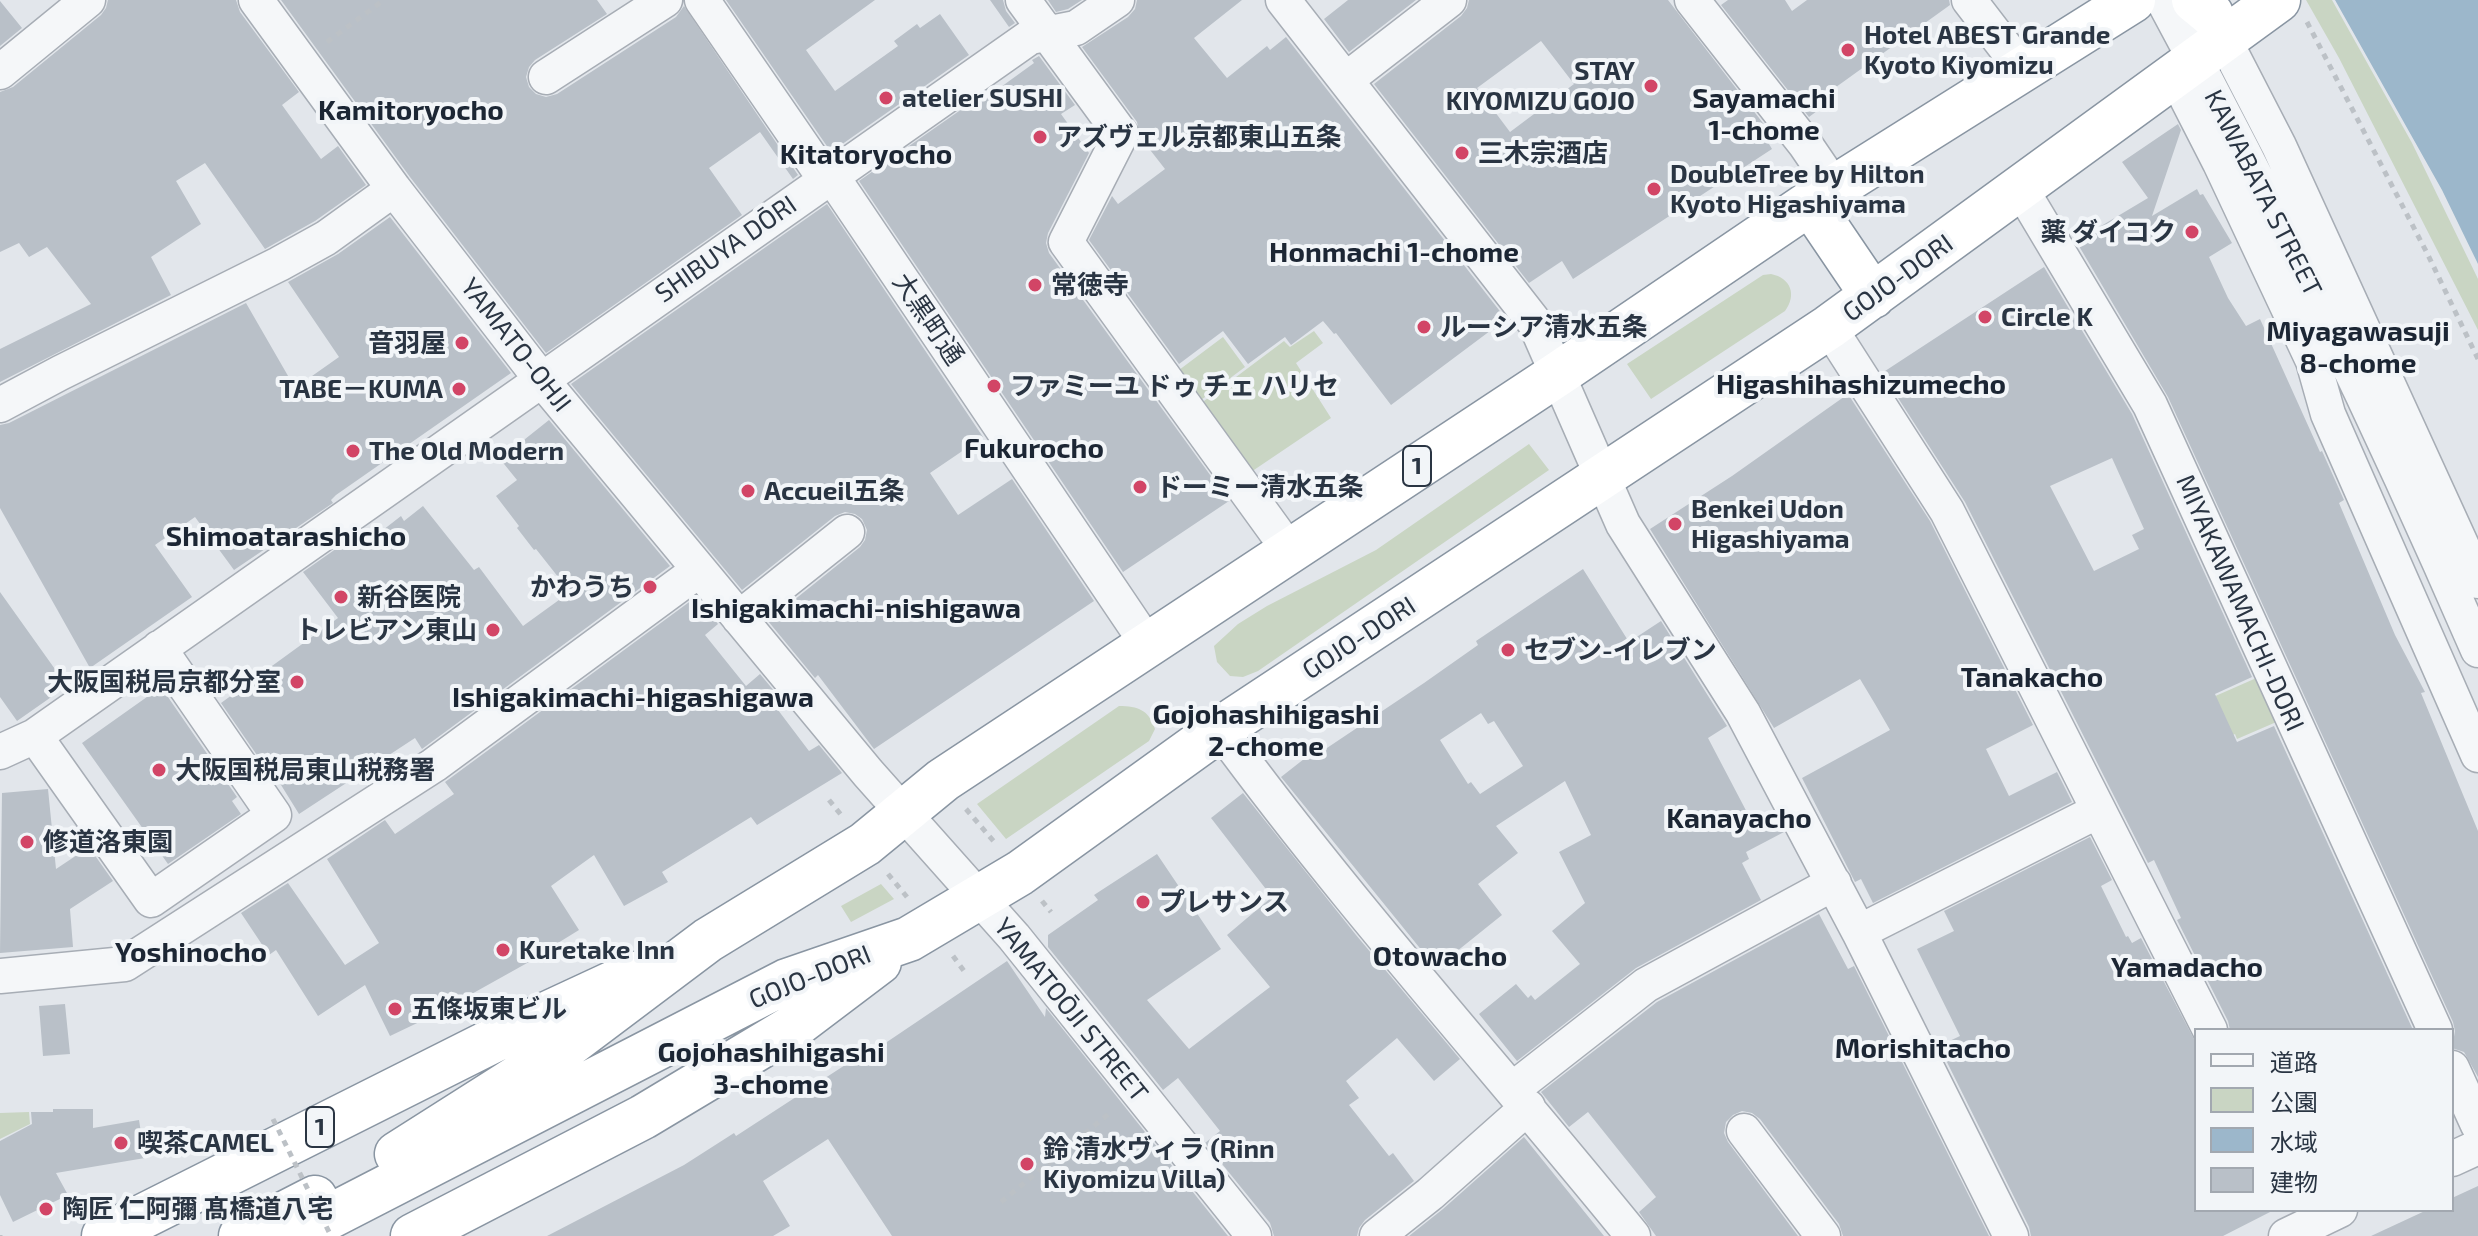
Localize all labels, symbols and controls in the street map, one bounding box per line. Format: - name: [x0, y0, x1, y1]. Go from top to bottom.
- place label: Hotel ABEST Grande Kyoto Kiyomizu: [1864, 19, 2110, 80]
- marker: Hotel ABEST Grande Kyoto Kiyomizu: [1839, 41, 1857, 59]
- place label: STAY KIYOMIZU GOJO: [1446, 55, 1635, 116]
- marker: STAY KIYOMIZU GOJO: [1642, 77, 1660, 95]
- place label: atelier SUSHI: [902, 82, 1063, 114]
- district label: Sayamachi 1-chome: [1692, 82, 1836, 148]
- street label: KAWABATA STREET: [2197, 85, 2329, 301]
- marker: atelier SUSHI: [877, 89, 895, 107]
- district label: Kamitoryocho: [318, 94, 504, 128]
- place label: アズヴェル京都東山五条: [1056, 121, 1342, 153]
- marker: アズヴェル京都東山五条: [1031, 128, 1049, 146]
- place label: 三木宗酒店: [1478, 137, 1608, 169]
- district label: Kitatoryocho: [780, 138, 952, 172]
- marker: 三木宗酒店: [1453, 144, 1471, 162]
- place label: DoubleTree by Hilton Kyoto Higashiyama: [1670, 158, 1925, 220]
- marker: DoubleTree by Hilton Kyoto Higashiyama: [1645, 180, 1663, 198]
- street label: SHIBUYA DŌRI: [649, 189, 803, 309]
- place label: 薬 ダイコク: [2040, 216, 2176, 248]
- marker: 薬 ダイコク: [2183, 223, 2201, 241]
- street label: GOJO-DORI: [1837, 228, 1959, 328]
- district label: Honmachi 1-chome: [1269, 236, 1519, 270]
- street label: 大黒町通: [886, 267, 970, 371]
- place label: 常徳寺: [1051, 269, 1129, 301]
- street label: YAMATO-OHJI: [454, 272, 578, 418]
- marker: 常徳寺: [1026, 276, 1044, 294]
- place label: Circle K: [2001, 301, 2093, 333]
- marker: Circle K: [1976, 308, 1994, 326]
- place label: ルーシア清水五条: [1440, 311, 1648, 343]
- district label: Miyagawasuji 8-chome: [2266, 315, 2450, 381]
- marker: ルーシア清水五条: [1415, 318, 1433, 336]
- place label: 音羽屋: [368, 327, 446, 359]
- marker: 音羽屋: [453, 334, 471, 352]
- district label: Higashihashizumecho: [1716, 368, 2006, 402]
- place label: ファミーユ ドゥ チェ ハリセ: [1010, 370, 1339, 402]
- place label: TABE－KUMA: [279, 373, 443, 405]
- marker: ファミーユ ドゥ チェ ハリセ: [985, 377, 1003, 395]
- marker: TABE－KUMA: [450, 380, 468, 398]
- district label: Fukurocho: [964, 432, 1104, 466]
- place label: The Old Modern: [369, 435, 564, 467]
- marker: The Old Modern: [344, 442, 362, 460]
- road number: 1: [1403, 446, 1431, 486]
- street label: MIYAKAWAMACHI-DORI: [2169, 470, 2311, 736]
- place label: ドーミー清水五条: [1156, 471, 1364, 503]
- place label: Accueil五条: [764, 475, 905, 507]
- marker: ドーミー清水五条: [1131, 478, 1149, 496]
- marker: Accueil五条: [739, 482, 757, 500]
- place label: Benkei Udon Higashiyama: [1691, 493, 1850, 554]
- marker: Benkei Udon Higashiyama: [1666, 515, 1684, 533]
- district label: Shimoatarashicho: [166, 520, 406, 554]
- place label: かわうち: [530, 571, 634, 603]
- marker: かわうち: [641, 578, 659, 596]
- place label: 新谷医院: [357, 581, 461, 613]
- marker: 新谷医院: [332, 588, 350, 606]
- street label: GOJO-DORI: [1297, 590, 1421, 686]
- district label: Ishigakimachi-nishigawa: [691, 592, 1021, 626]
- place label: トレビアン東山: [295, 614, 477, 646]
- marker: トレビアン東山: [484, 621, 502, 639]
- place label: セブン-イレブン: [1524, 634, 1717, 666]
- marker: セブン-イレブン: [1499, 641, 1517, 659]
- district label: Tanakacho: [1961, 661, 2103, 695]
- place label: 大阪国税局京都分室: [47, 666, 281, 698]
- marker: 大阪国税局京都分室: [288, 673, 306, 691]
- district label: Ishigakimachi-higashigawa: [452, 681, 814, 715]
- district label: Gojohashihigashi 2-chome: [1152, 698, 1380, 764]
- place label: 大阪国税局東山税務署: [175, 754, 435, 786]
- marker: 大阪国税局東山税務署: [150, 761, 168, 779]
- district label: Kanayacho: [1666, 802, 1812, 836]
- place label: 修道洛東園: [43, 826, 173, 858]
- marker: 修道洛東園: [18, 833, 36, 851]
- place label: プレサンス: [1159, 886, 1289, 918]
- marker: プレサンス: [1134, 893, 1152, 911]
- street label: YAMATOŌJI STREET: [987, 912, 1155, 1108]
- place label: Kuretake Inn: [519, 934, 675, 966]
- district label: Yoshinocho: [115, 936, 267, 970]
- street label: GOJO-DORI: [745, 938, 875, 1016]
- district label: Otowacho: [1373, 940, 1507, 974]
- marker: Kuretake Inn: [494, 941, 512, 959]
- district label: Yamadacho: [2111, 951, 2263, 985]
- place label: 五條坂東ビル: [411, 993, 567, 1025]
- marker: 五條坂東ビル: [386, 1000, 404, 1018]
- legend: [2194, 1028, 2454, 1212]
- district label: Morishitacho: [1835, 1032, 2011, 1066]
- district label: Gojohashihigashi 3-chome: [657, 1036, 885, 1102]
- text: 道路: [2270, 1047, 2318, 1076]
- text: 公園: [2270, 1087, 2318, 1116]
- road number: 1: [306, 1107, 334, 1147]
- place label: 喫茶CAMEL: [137, 1127, 274, 1159]
- text: 水域: [2270, 1127, 2318, 1156]
- place label: 鈴 清水ヴィラ (Rinn Kiyomizu Villa): [1043, 1133, 1275, 1194]
- marker: 喫茶CAMEL: [112, 1134, 130, 1152]
- marker: 鈴 清水ヴィラ (Rinn Kiyomizu Villa): [1018, 1155, 1036, 1173]
- text: 建物: [2270, 1167, 2318, 1196]
- place label: 陶匠 仁阿彌 髙橋道八宅: [62, 1193, 333, 1225]
- marker: 陶匠 仁阿彌 髙橋道八宅: [37, 1200, 55, 1218]

